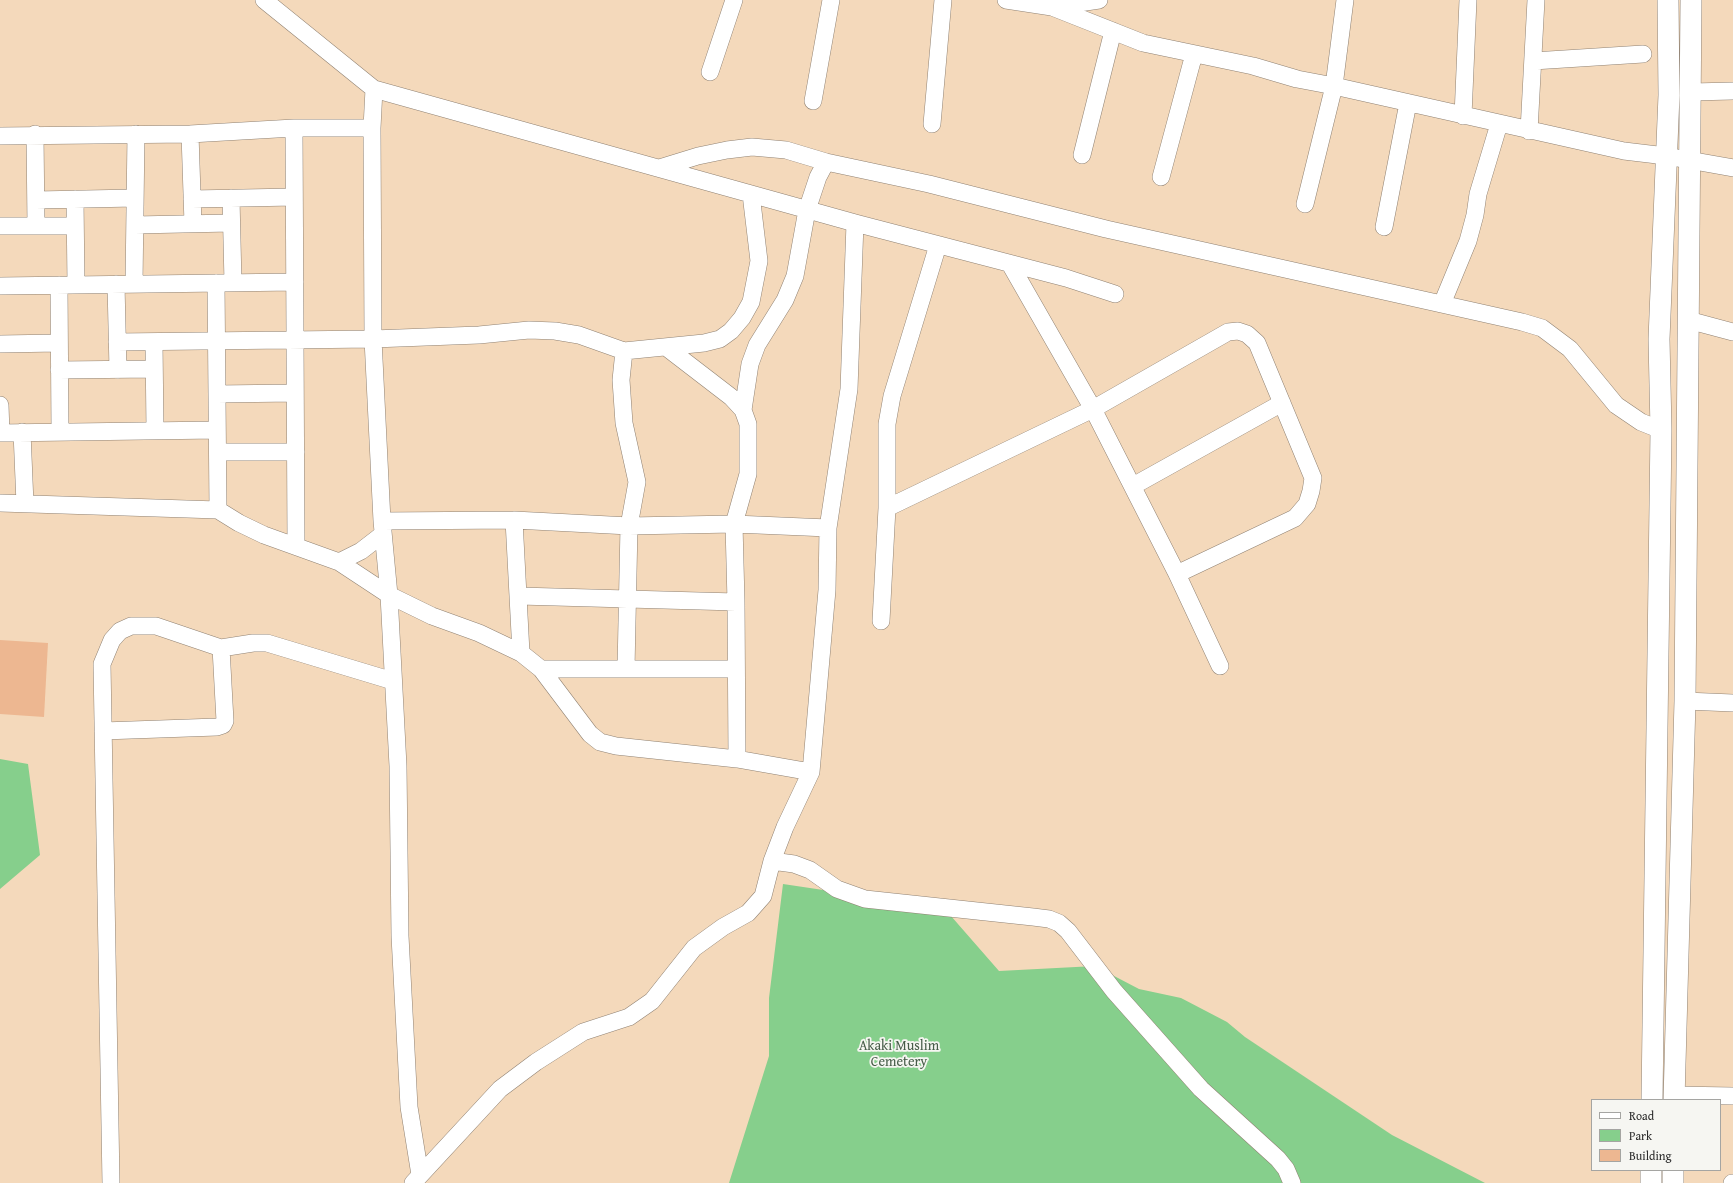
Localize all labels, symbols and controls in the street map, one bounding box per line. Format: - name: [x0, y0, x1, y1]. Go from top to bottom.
- park label: Akaki Muslim Cemetery: [859, 1038, 939, 1070]
- legend: [1591, 1099, 1721, 1171]
- text: Road: [1629, 1107, 1654, 1124]
- text: Park: [1629, 1127, 1652, 1144]
- text: Building: [1629, 1147, 1672, 1164]

